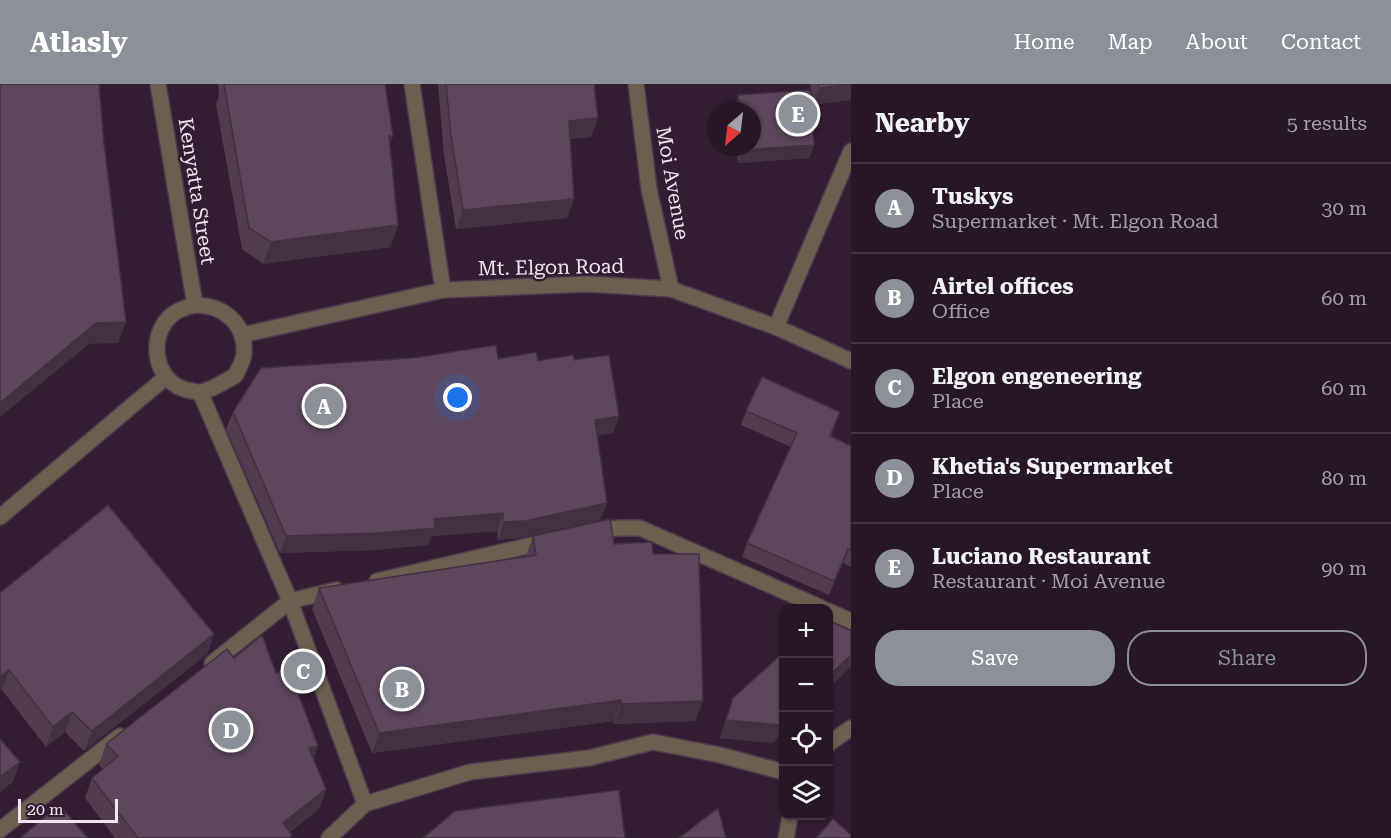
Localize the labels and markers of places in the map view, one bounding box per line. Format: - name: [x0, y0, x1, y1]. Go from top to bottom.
- pin: E: [778, 92, 818, 136]
- pin: A: [304, 384, 344, 428]
- pin: C: [284, 648, 322, 694]
- pin: B: [382, 666, 422, 712]
- pin: D: [212, 708, 250, 752]

